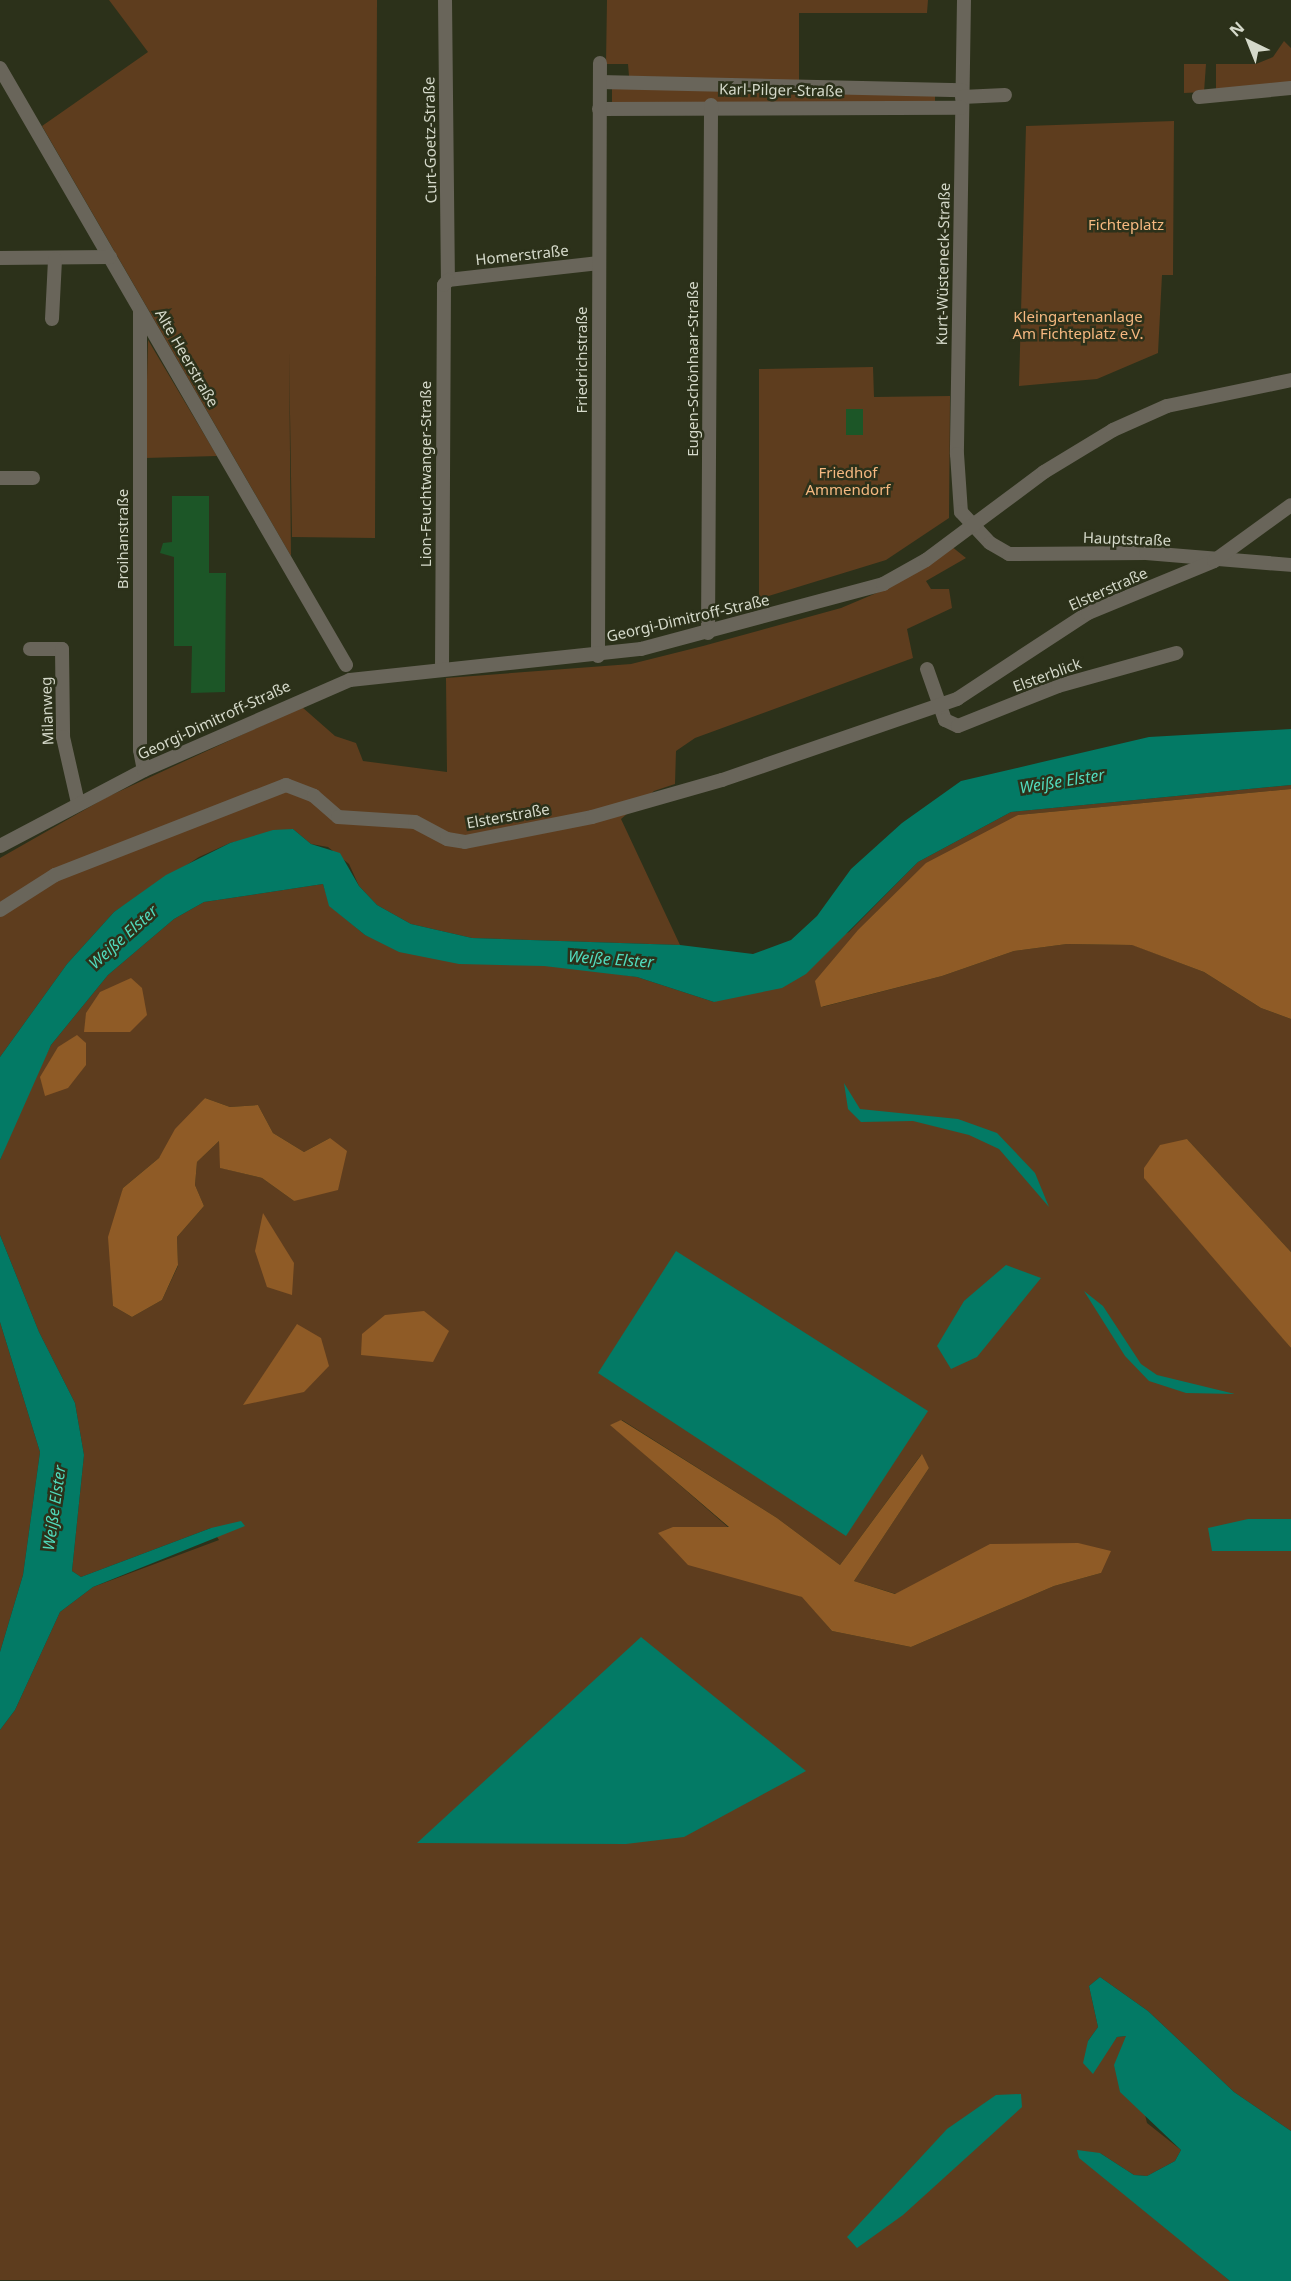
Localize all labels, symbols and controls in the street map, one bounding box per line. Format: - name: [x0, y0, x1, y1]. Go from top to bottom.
- north arrow: [1219, 12, 1279, 72]
- text: N: [1224, 16, 1249, 41]
- street label: Curt-Goetz-Straße: [420, 76, 440, 204]
- street label: Karl-Pilger-Straße: [719, 80, 843, 100]
- street label: Kurt-Wüsteneck-Straße: [933, 182, 953, 346]
- park label: Fichteplatz: [1088, 216, 1164, 234]
- street label: Homerstraße: [474, 241, 570, 269]
- street label: Eugen-Schönhaar-Straße: [684, 281, 702, 457]
- street label: Alte Heerstraße: [152, 306, 222, 410]
- street label: Friedrichstraße: [573, 307, 591, 413]
- park label: Kleingartenanlage Am Fichteplatz e.V.: [1012, 307, 1144, 342]
- street label: Lion-Feuchtwanger-Straße: [417, 381, 435, 567]
- park label: Friedhof Ammendorf: [805, 463, 891, 498]
- street label: Broihanstraße: [114, 489, 132, 589]
- street label: Hauptstraße: [1083, 528, 1171, 550]
- street label: Elsterstraße: [1066, 564, 1150, 614]
- street label: Georgi-Dimitroff-Straße: [605, 590, 771, 646]
- street label: Elsterblick: [1010, 654, 1084, 696]
- street label: Milanweg: [37, 676, 57, 746]
- street label: Georgi-Dimitroff-Straße: [135, 677, 293, 763]
- water label: Weiße Elster: [1018, 765, 1106, 797]
- street label: Elsterstraße: [465, 800, 551, 832]
- water label: Weiße Elster: [85, 901, 161, 973]
- water label: Weiße Elster: [567, 946, 655, 972]
- water label: Weiße Elster: [39, 1464, 69, 1552]

